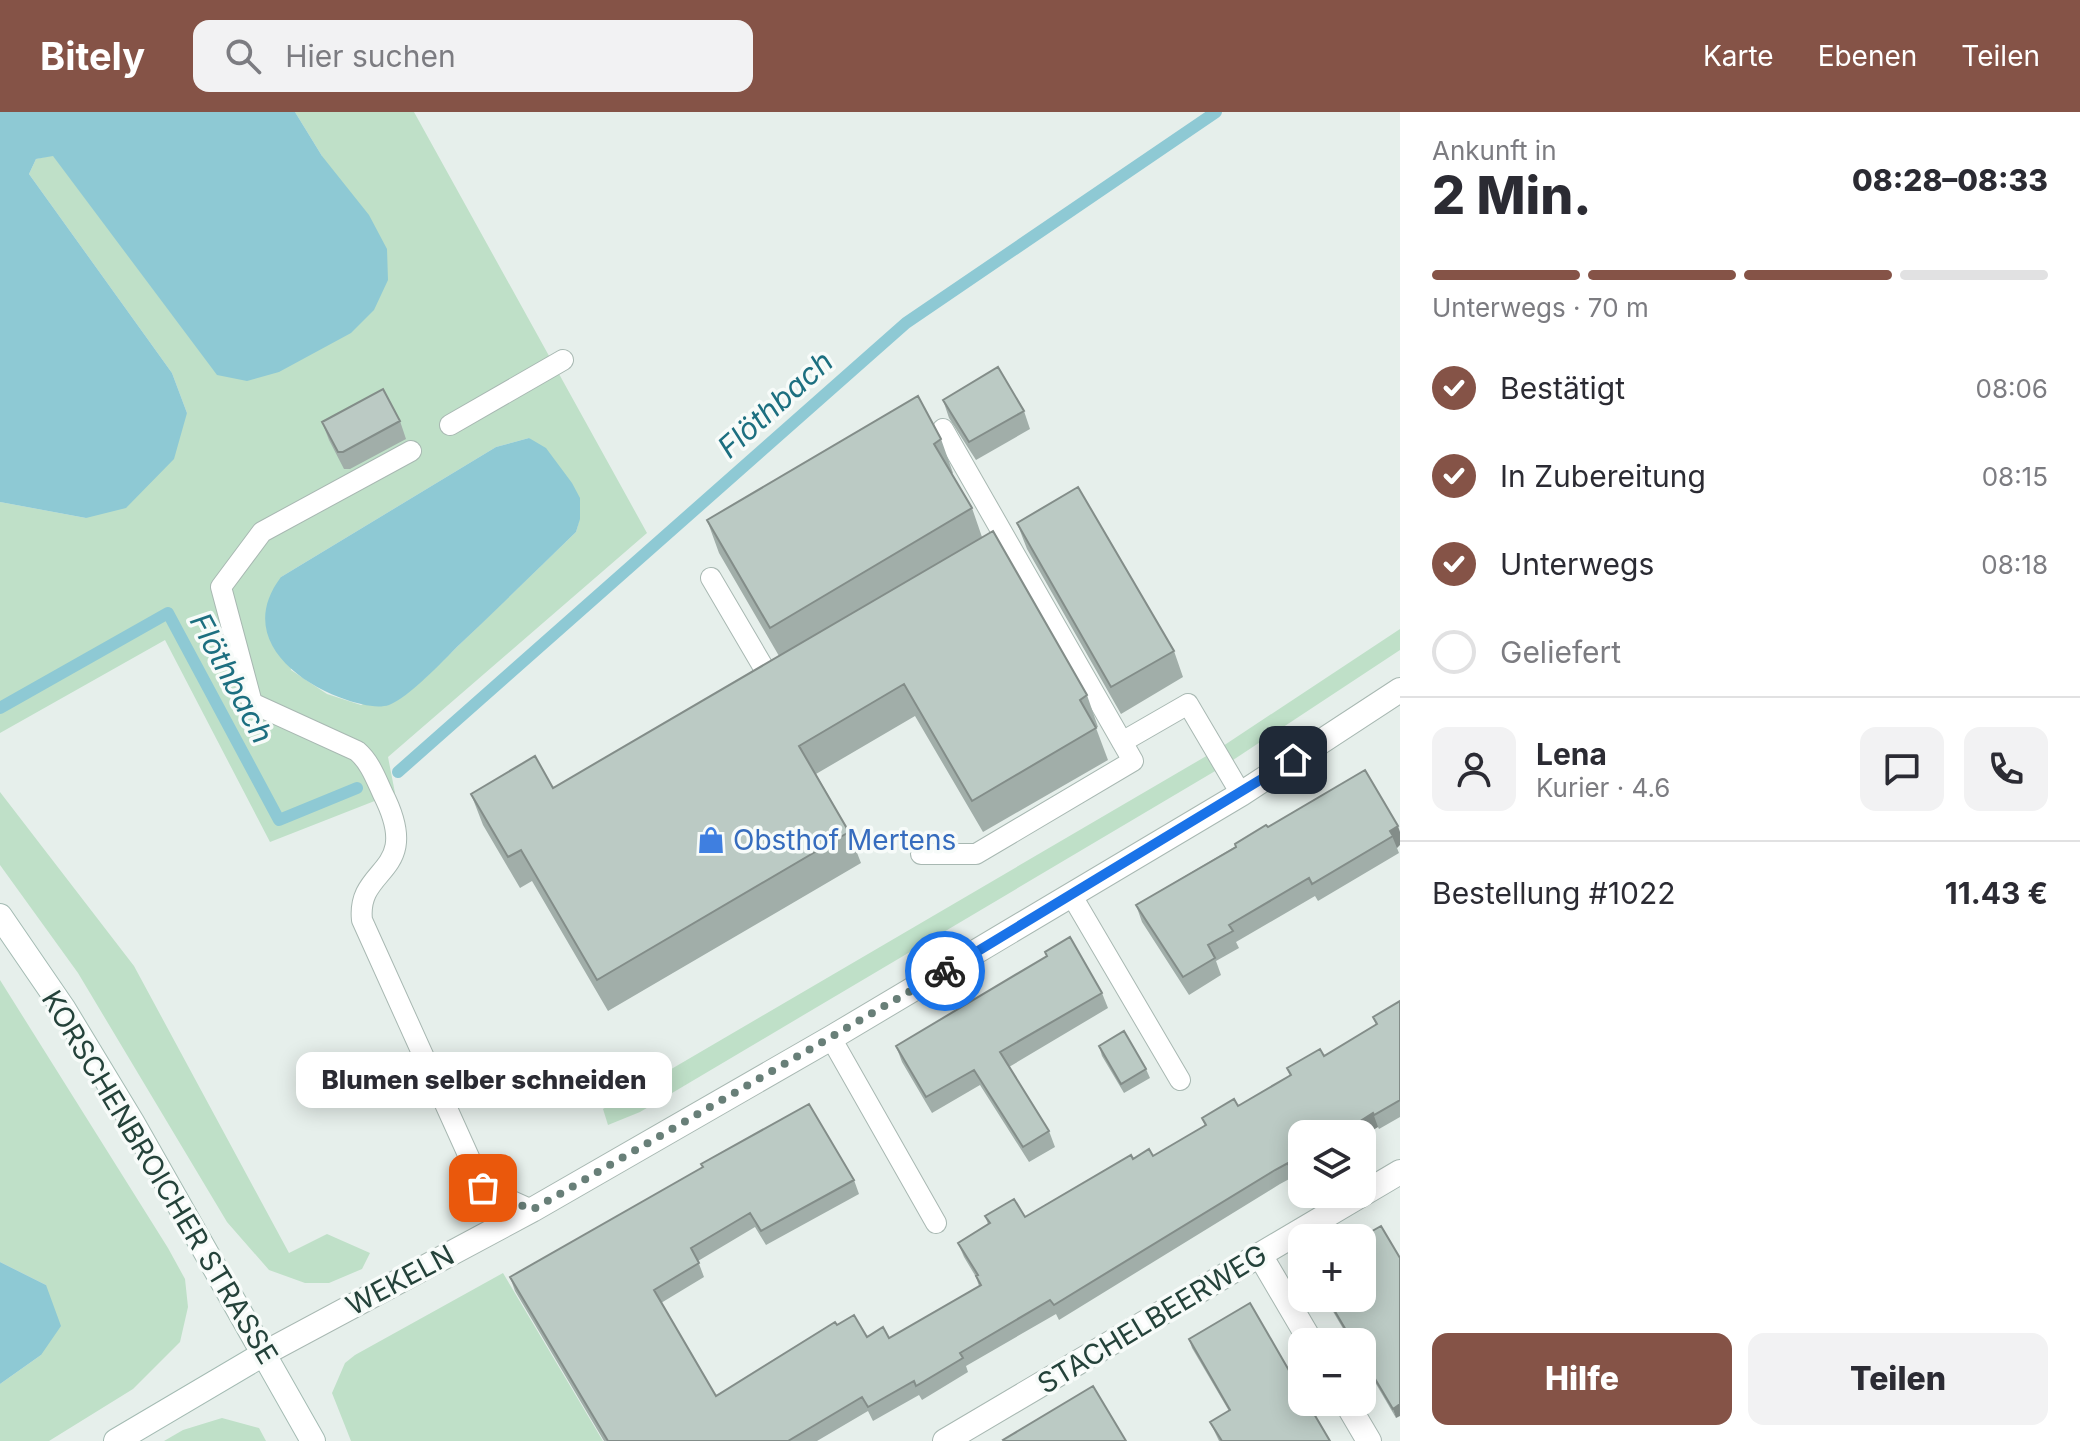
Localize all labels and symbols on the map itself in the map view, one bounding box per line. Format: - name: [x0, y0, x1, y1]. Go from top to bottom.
- water label: Flöthbach: [710, 343, 840, 465]
- water label: Flöthbach: [183, 607, 281, 749]
- pin: [1259, 726, 1327, 794]
- place label: Obsthof Mertens: [733, 823, 956, 857]
- shop icon: Obsthof Mertens: [696, 825, 726, 855]
- courier: [905, 931, 985, 1011]
- street label: KORSCHENBROICHER STRASSE: [35, 984, 285, 1370]
- callout: Blumen selber schneiden: [295, 1052, 671, 1108]
- pin: [449, 1154, 517, 1222]
- street label: STACHELBEERWEG: [1031, 1237, 1273, 1401]
- street label: WEKELN: [340, 1238, 460, 1322]

